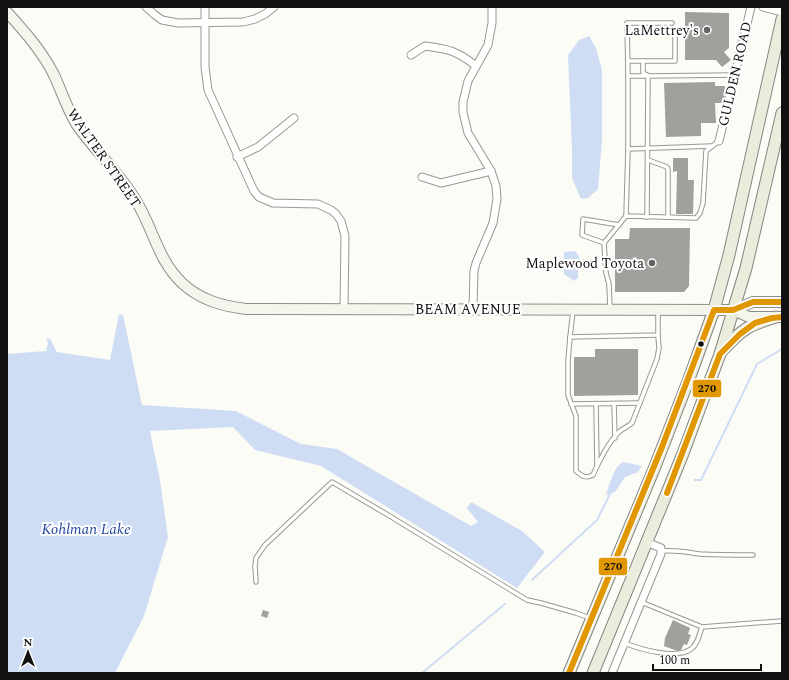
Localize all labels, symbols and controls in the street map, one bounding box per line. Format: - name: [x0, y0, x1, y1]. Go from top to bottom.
- place label: LaMettrey's: [624, 20, 699, 41]
- street label: GULDEN ROAD: [713, 20, 757, 128]
- marker: LaMettrey's: [702, 25, 712, 35]
- street label: WALTER STREET: [62, 104, 146, 212]
- place label: Maplewood Toyota: [525, 253, 644, 274]
- marker: Maplewood Toyota: [647, 258, 657, 268]
- street label: BEAM AVENUE: [415, 299, 521, 320]
- unlabelled marker: [696, 339, 706, 349]
- line badge: 270: [692, 379, 722, 398]
- text: 270: [698, 380, 716, 397]
- water label: Kohlman Lake: [41, 518, 131, 541]
- line badge: 270: [598, 557, 628, 576]
- text: 270: [604, 558, 622, 575]
- north arrow: [8, 632, 48, 672]
- text: N: [24, 634, 33, 651]
- scale bar: [653, 646, 761, 672]
- text: 100 m: [659, 651, 690, 670]

